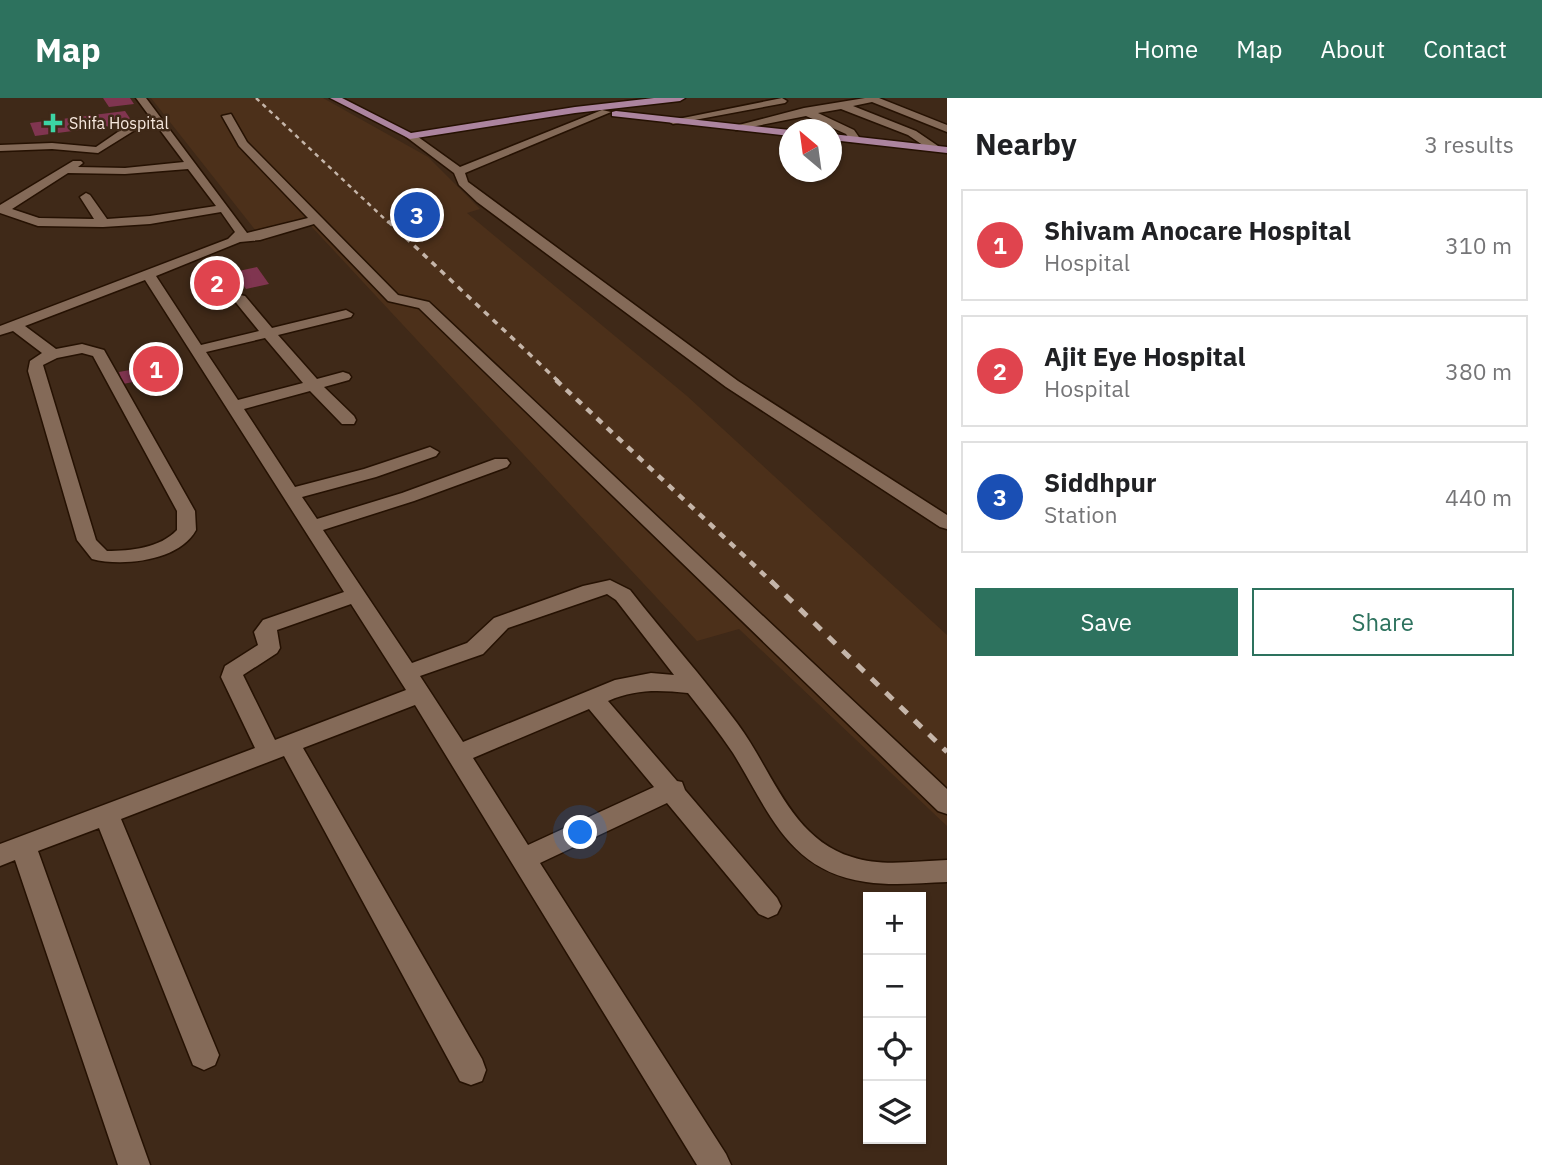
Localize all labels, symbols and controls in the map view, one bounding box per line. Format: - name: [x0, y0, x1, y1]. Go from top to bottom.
- text: Map: [35, 28, 101, 71]
- text: Home: [1134, 33, 1198, 65]
- text: Map: [1236, 33, 1282, 65]
- text: About: [1320, 33, 1385, 65]
- text: Contact: [1423, 33, 1507, 65]
- marker: Shifa Hospital: [43, 113, 63, 133]
- place label: Shifa Hospital: [69, 113, 169, 133]
- north arrow: [779, 119, 842, 182]
- text: Nearby: [975, 124, 1077, 163]
- text: 3 results: [1424, 129, 1514, 159]
- pin: 3: [394, 189, 440, 241]
- text: Shivam Anocare Hospital: [1044, 213, 1351, 247]
- text: 1: [993, 230, 1007, 260]
- text: 310 m: [1445, 230, 1512, 260]
- text: Hospital: [1044, 247, 1130, 277]
- pin: 2: [194, 257, 240, 309]
- text: Ajit Eye Hospital: [1044, 339, 1245, 373]
- pin: 1: [133, 343, 179, 395]
- text: 2: [993, 356, 1007, 386]
- text: 380 m: [1445, 356, 1512, 386]
- text: Hospital: [1044, 373, 1130, 403]
- text: Siddhpur: [1044, 465, 1157, 499]
- text: 3: [993, 482, 1007, 512]
- text: 440 m: [1445, 482, 1512, 512]
- text: Station: [1044, 499, 1118, 529]
- button: Save: [975, 588, 1238, 656]
- button: Share: [1252, 588, 1514, 656]
- your location: [563, 815, 597, 849]
- map controls: [863, 892, 926, 1144]
- button: +: [863, 892, 926, 955]
- button: −: [863, 955, 926, 1018]
- button: locate: [863, 1018, 926, 1081]
- button: layers: [863, 1081, 926, 1144]

